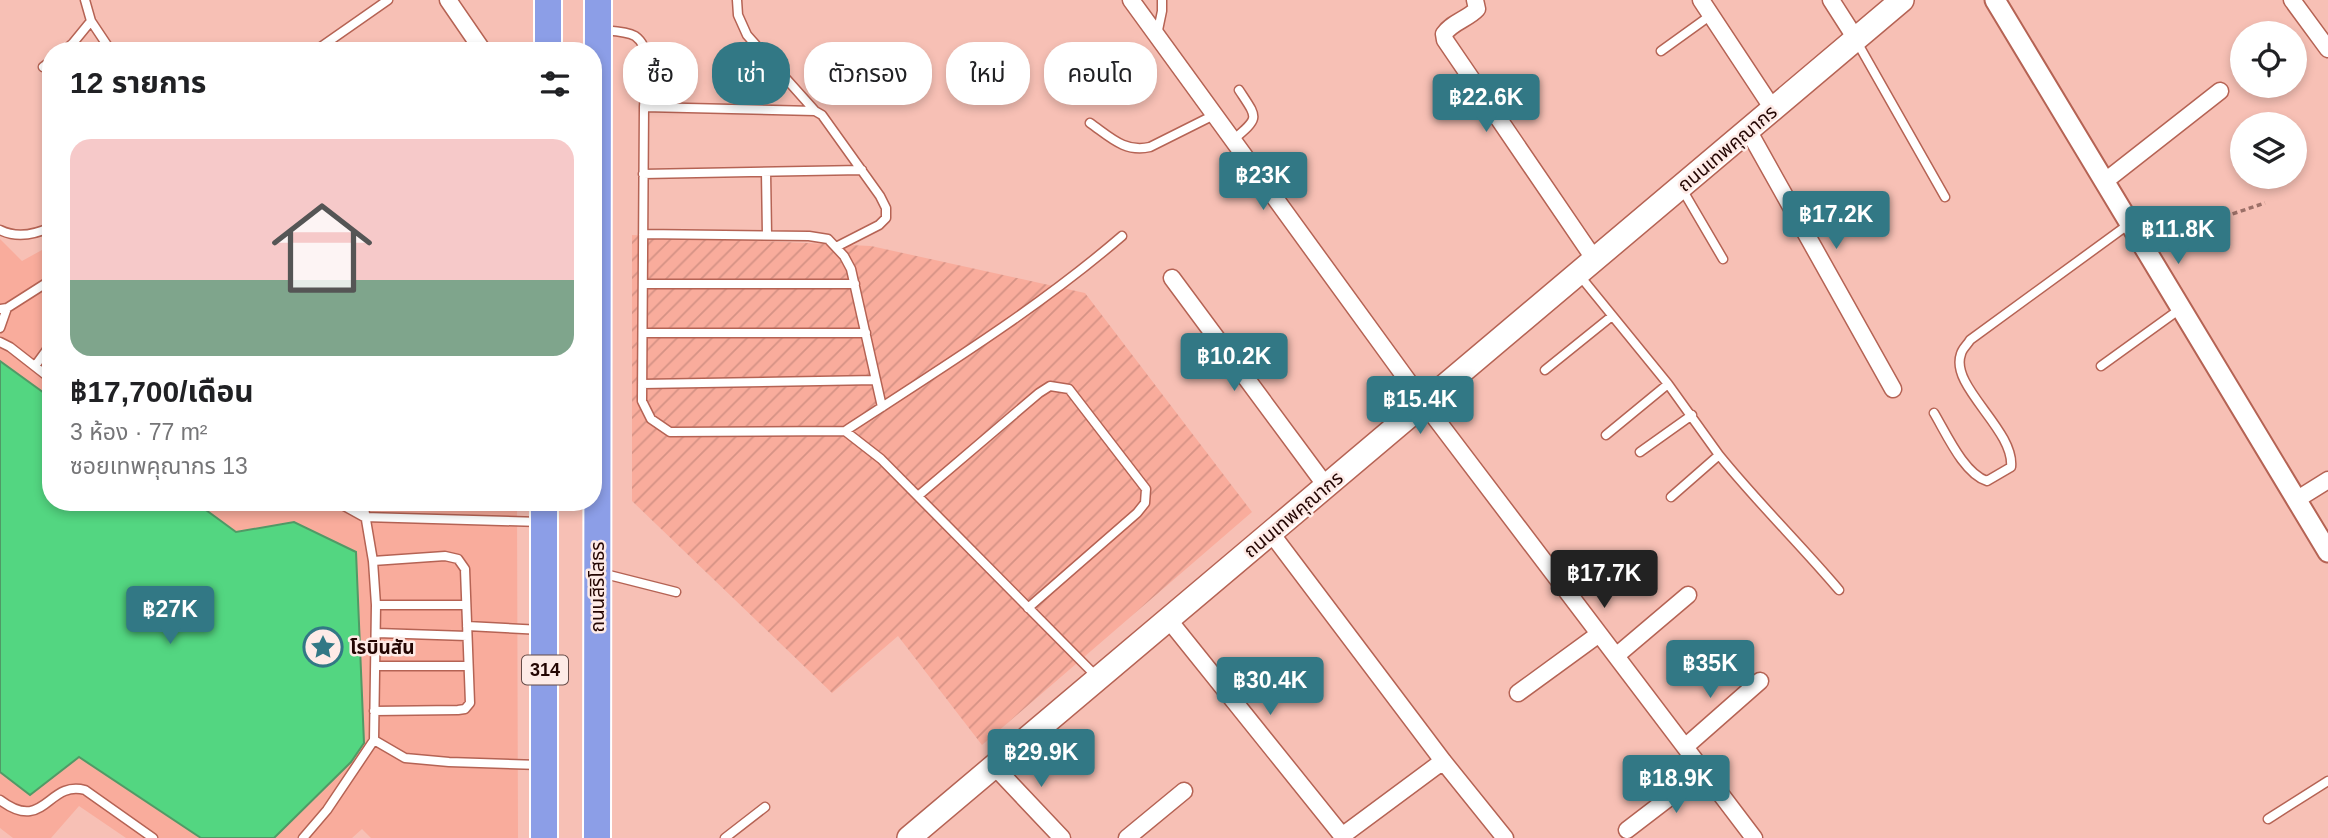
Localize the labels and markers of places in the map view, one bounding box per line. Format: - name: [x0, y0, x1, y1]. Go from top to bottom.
- pin: ฿22.6K: [1429, 74, 1543, 134]
- pin: ฿23K: [1222, 152, 1304, 212]
- pin: ฿17.2K: [1779, 191, 1893, 251]
- pin: ฿11.8K: [2121, 206, 2235, 266]
- pin: ฿10.2K: [1177, 334, 1291, 393]
- pin: ฿15.4K: [1363, 376, 1477, 436]
- pin: ฿17.7K: [1547, 550, 1661, 610]
- pin: ฿27K: [129, 586, 211, 646]
- place icon: โรบินสัน: [302, 626, 344, 668]
- place label: โรบินสัน: [350, 637, 414, 658]
- pin: ฿35K: [1669, 640, 1751, 700]
- pin: ฿30.4K: [1213, 658, 1327, 717]
- pin: ฿29.9K: [984, 730, 1098, 789]
- pin: ฿18.9K: [1619, 756, 1733, 815]

